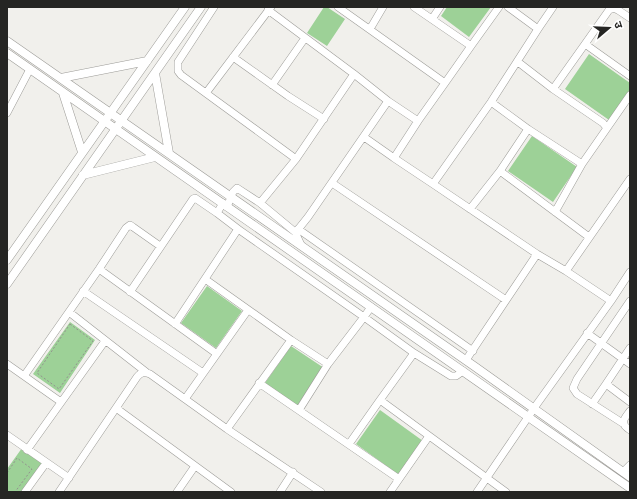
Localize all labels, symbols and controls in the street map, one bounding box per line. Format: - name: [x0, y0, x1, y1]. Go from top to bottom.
- north arrow: [589, 8, 629, 48]
- text: उ: [611, 20, 625, 31]

